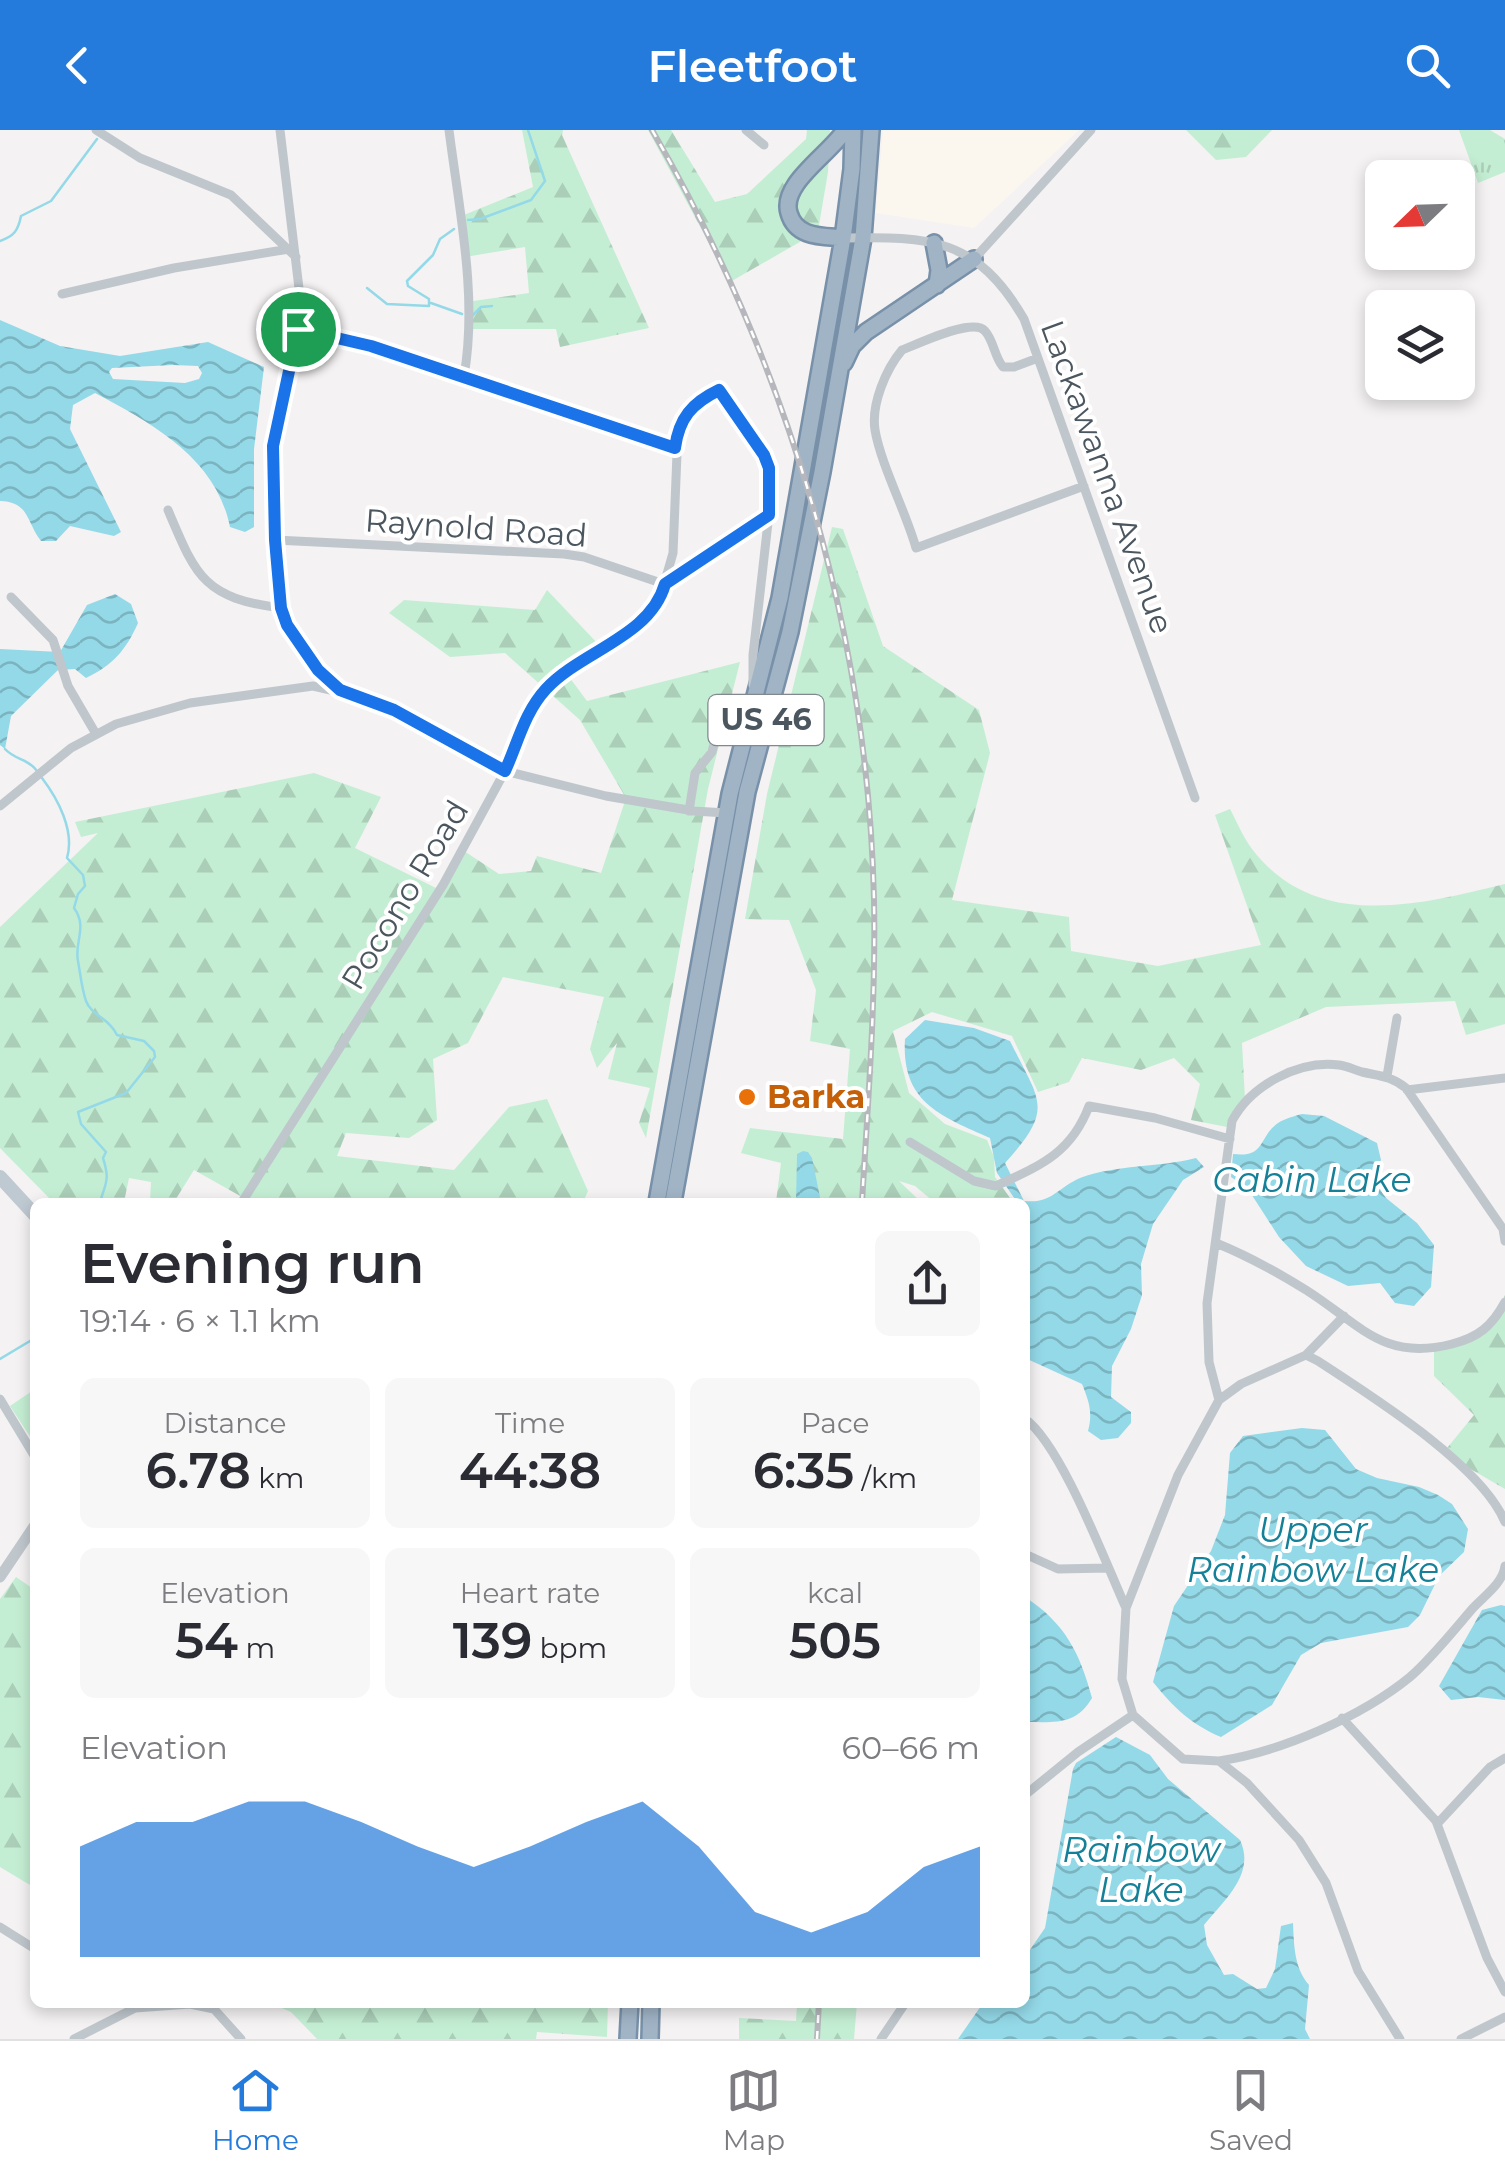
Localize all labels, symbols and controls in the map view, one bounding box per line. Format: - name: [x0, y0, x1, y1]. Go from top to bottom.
- icon: back: [50, 38, 105, 93]
- text: Fleetfoot: [647, 38, 858, 93]
- icon: search: [1400, 38, 1455, 93]
- north arrow: [1365, 160, 1475, 270]
- map controls: [1365, 160, 1475, 400]
- pin: [256, 287, 341, 372]
- button: layers: [1365, 290, 1475, 400]
- icon: arrive: [271, 302, 326, 357]
- street label: Lackawanna Avenue: [1033, 315, 1182, 639]
- street label: Raynold Road: [364, 500, 588, 555]
- road number: US 46: [708, 695, 824, 745]
- street label: Pocono Road: [333, 793, 476, 997]
- place label: Barka: [767, 1077, 865, 1116]
- marker: Barka: [736, 1086, 758, 1108]
- water label: Cabin Lake: [1212, 1158, 1412, 1201]
- text: Evening run: [80, 1230, 425, 1297]
- button: share: [875, 1231, 980, 1336]
- text: 19:14 · 6 × 1.1 km: [80, 1301, 321, 1340]
- text: Distance: [163, 1406, 287, 1440]
- text: Time: [495, 1406, 565, 1440]
- text: Pace: [801, 1406, 869, 1440]
- text: 6.78: [145, 1440, 251, 1501]
- text: 44:38: [459, 1440, 601, 1501]
- text: 6:35: [753, 1440, 854, 1501]
- text: km: [251, 1461, 305, 1495]
- text: /km: [854, 1461, 917, 1495]
- water label: Upper Rainbow Lake: [1187, 1508, 1439, 1591]
- text: Elevation: [160, 1576, 290, 1610]
- text: Heart rate: [460, 1576, 600, 1610]
- text: kcal: [807, 1576, 863, 1610]
- text: 54: [175, 1610, 238, 1671]
- text: 139: [453, 1610, 532, 1671]
- text: 505: [789, 1610, 881, 1671]
- text: m: [238, 1631, 275, 1665]
- text: bpm: [532, 1631, 607, 1665]
- text: Elevation: [80, 1728, 228, 1767]
- text: 60–66 m: [842, 1728, 980, 1767]
- water label: Rainbow Lake: [1062, 1828, 1222, 1911]
- tab: Home: [212, 2063, 299, 2157]
- tab: Map: [723, 2063, 785, 2157]
- tab: Saved: [1209, 2063, 1293, 2157]

